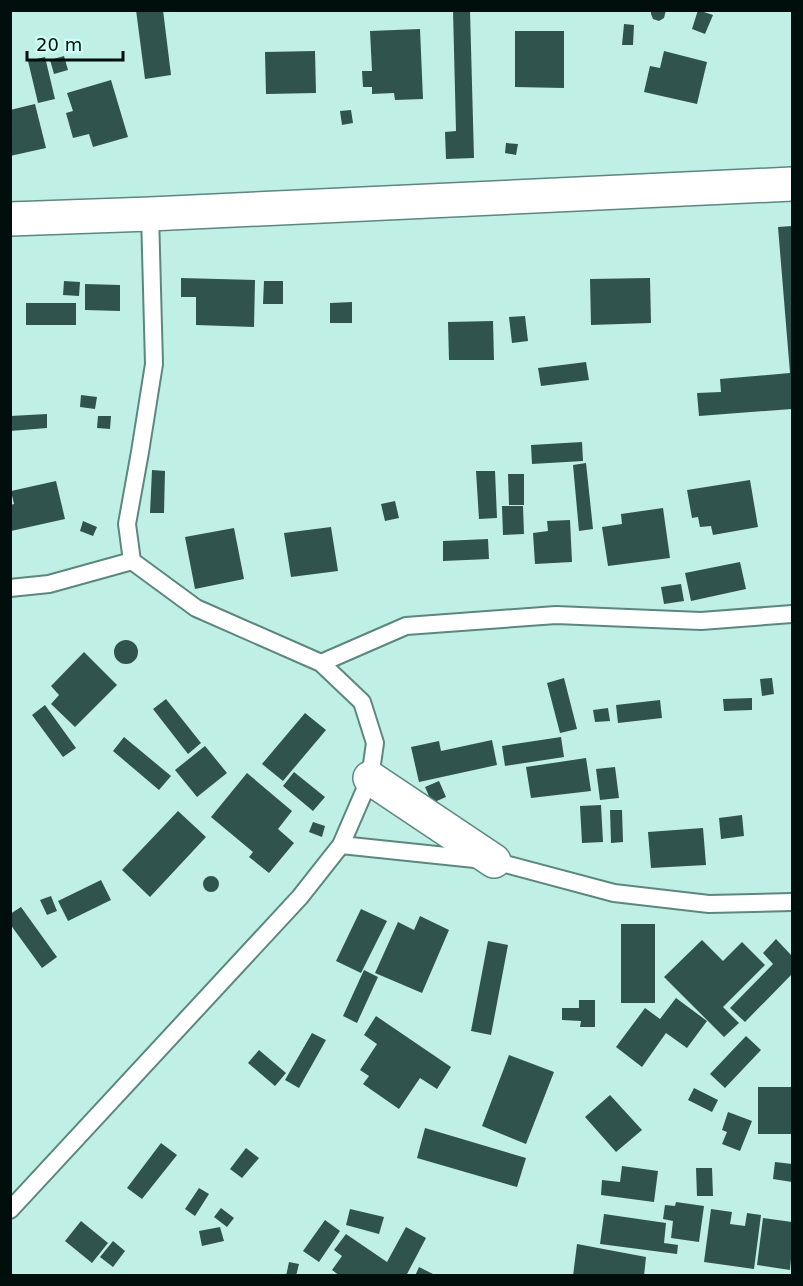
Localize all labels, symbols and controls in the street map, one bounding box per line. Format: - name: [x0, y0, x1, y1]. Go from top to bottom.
- scale bar: [27, 24, 123, 62]
- text: 20 m: [36, 34, 82, 55]

